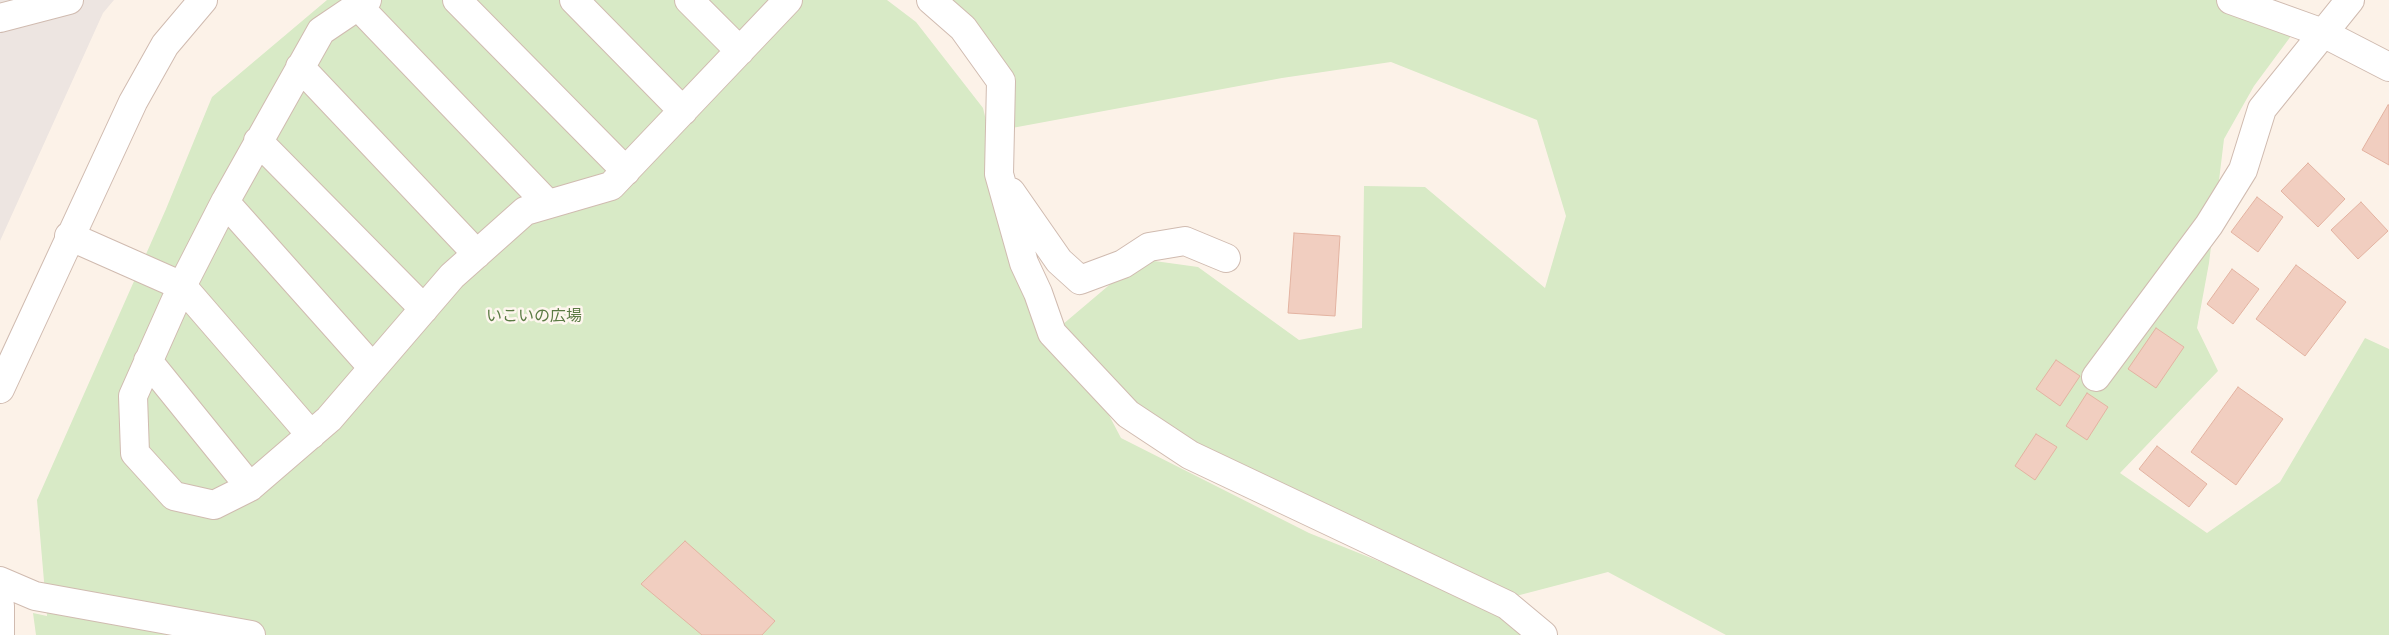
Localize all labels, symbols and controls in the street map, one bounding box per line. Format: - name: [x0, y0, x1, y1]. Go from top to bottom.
- park label: いこいの広場: [486, 307, 582, 327]

